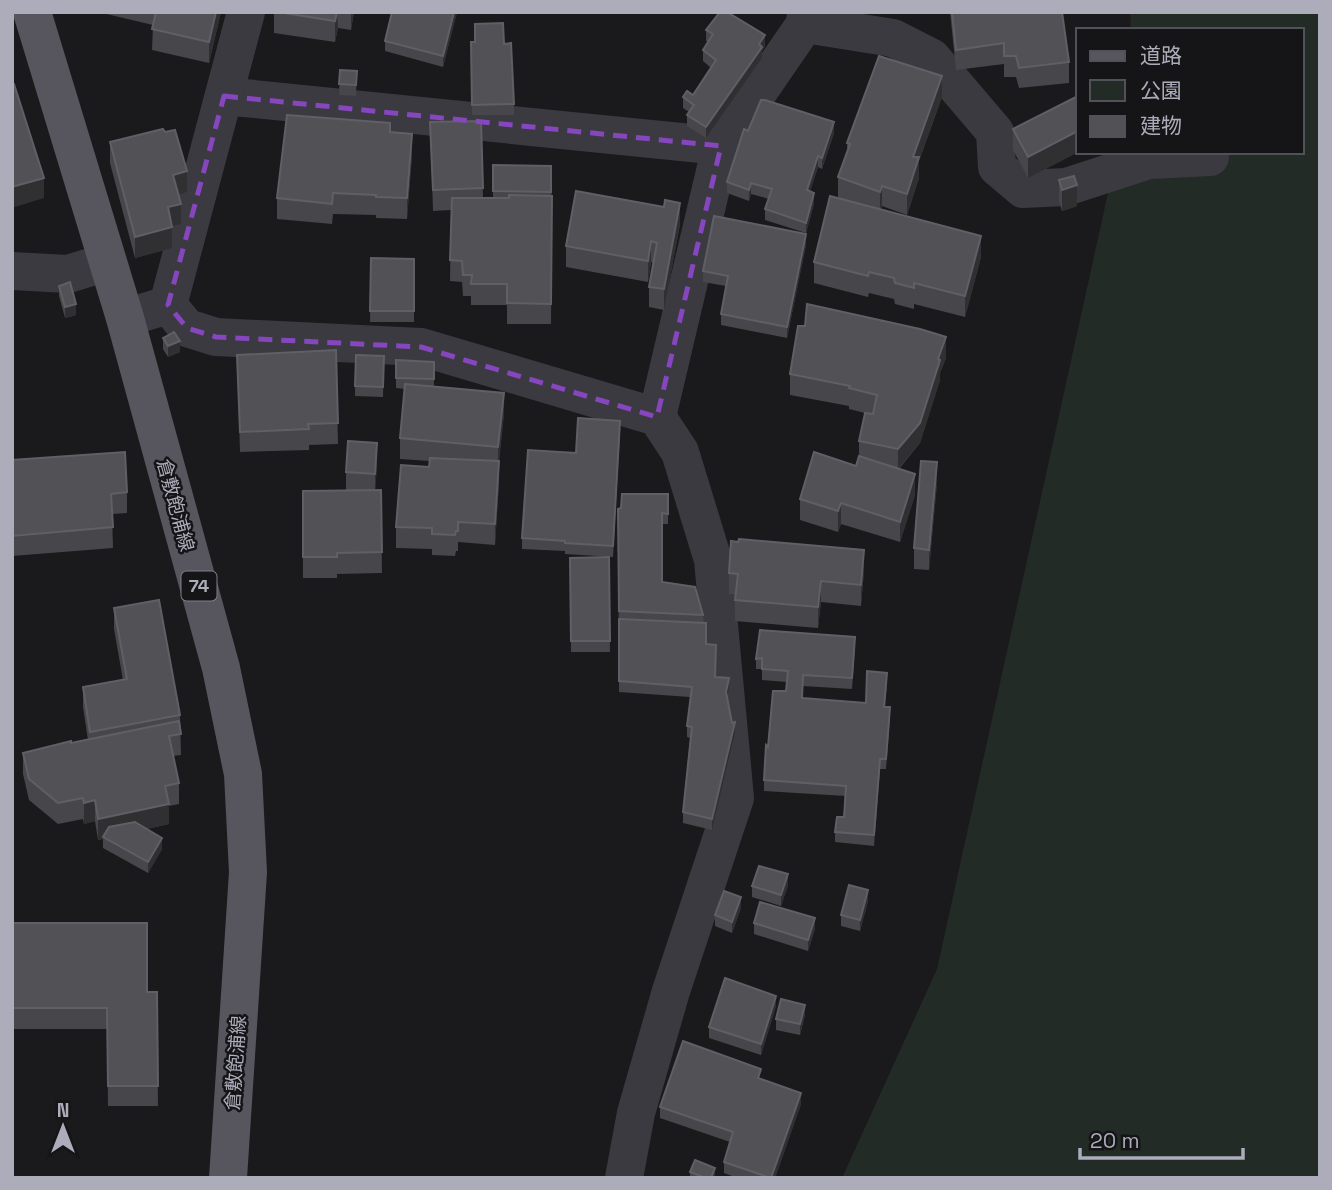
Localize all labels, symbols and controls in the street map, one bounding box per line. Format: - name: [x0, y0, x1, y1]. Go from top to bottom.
- legend: [1076, 28, 1304, 154]
- text: 道路: [1140, 42, 1182, 69]
- text: 公園: [1140, 77, 1182, 104]
- text: 建物: [1140, 112, 1182, 139]
- street label: 倉敷飽浦線: [151, 456, 200, 554]
- road number: 74: [182, 572, 216, 600]
- street label: 倉敷飽浦線: [220, 1015, 251, 1111]
- north arrow: [28, 1092, 98, 1162]
- text: N: [57, 1098, 69, 1123]
- scale bar: [1080, 1116, 1243, 1160]
- text: 20 m: [1090, 1127, 1140, 1154]

